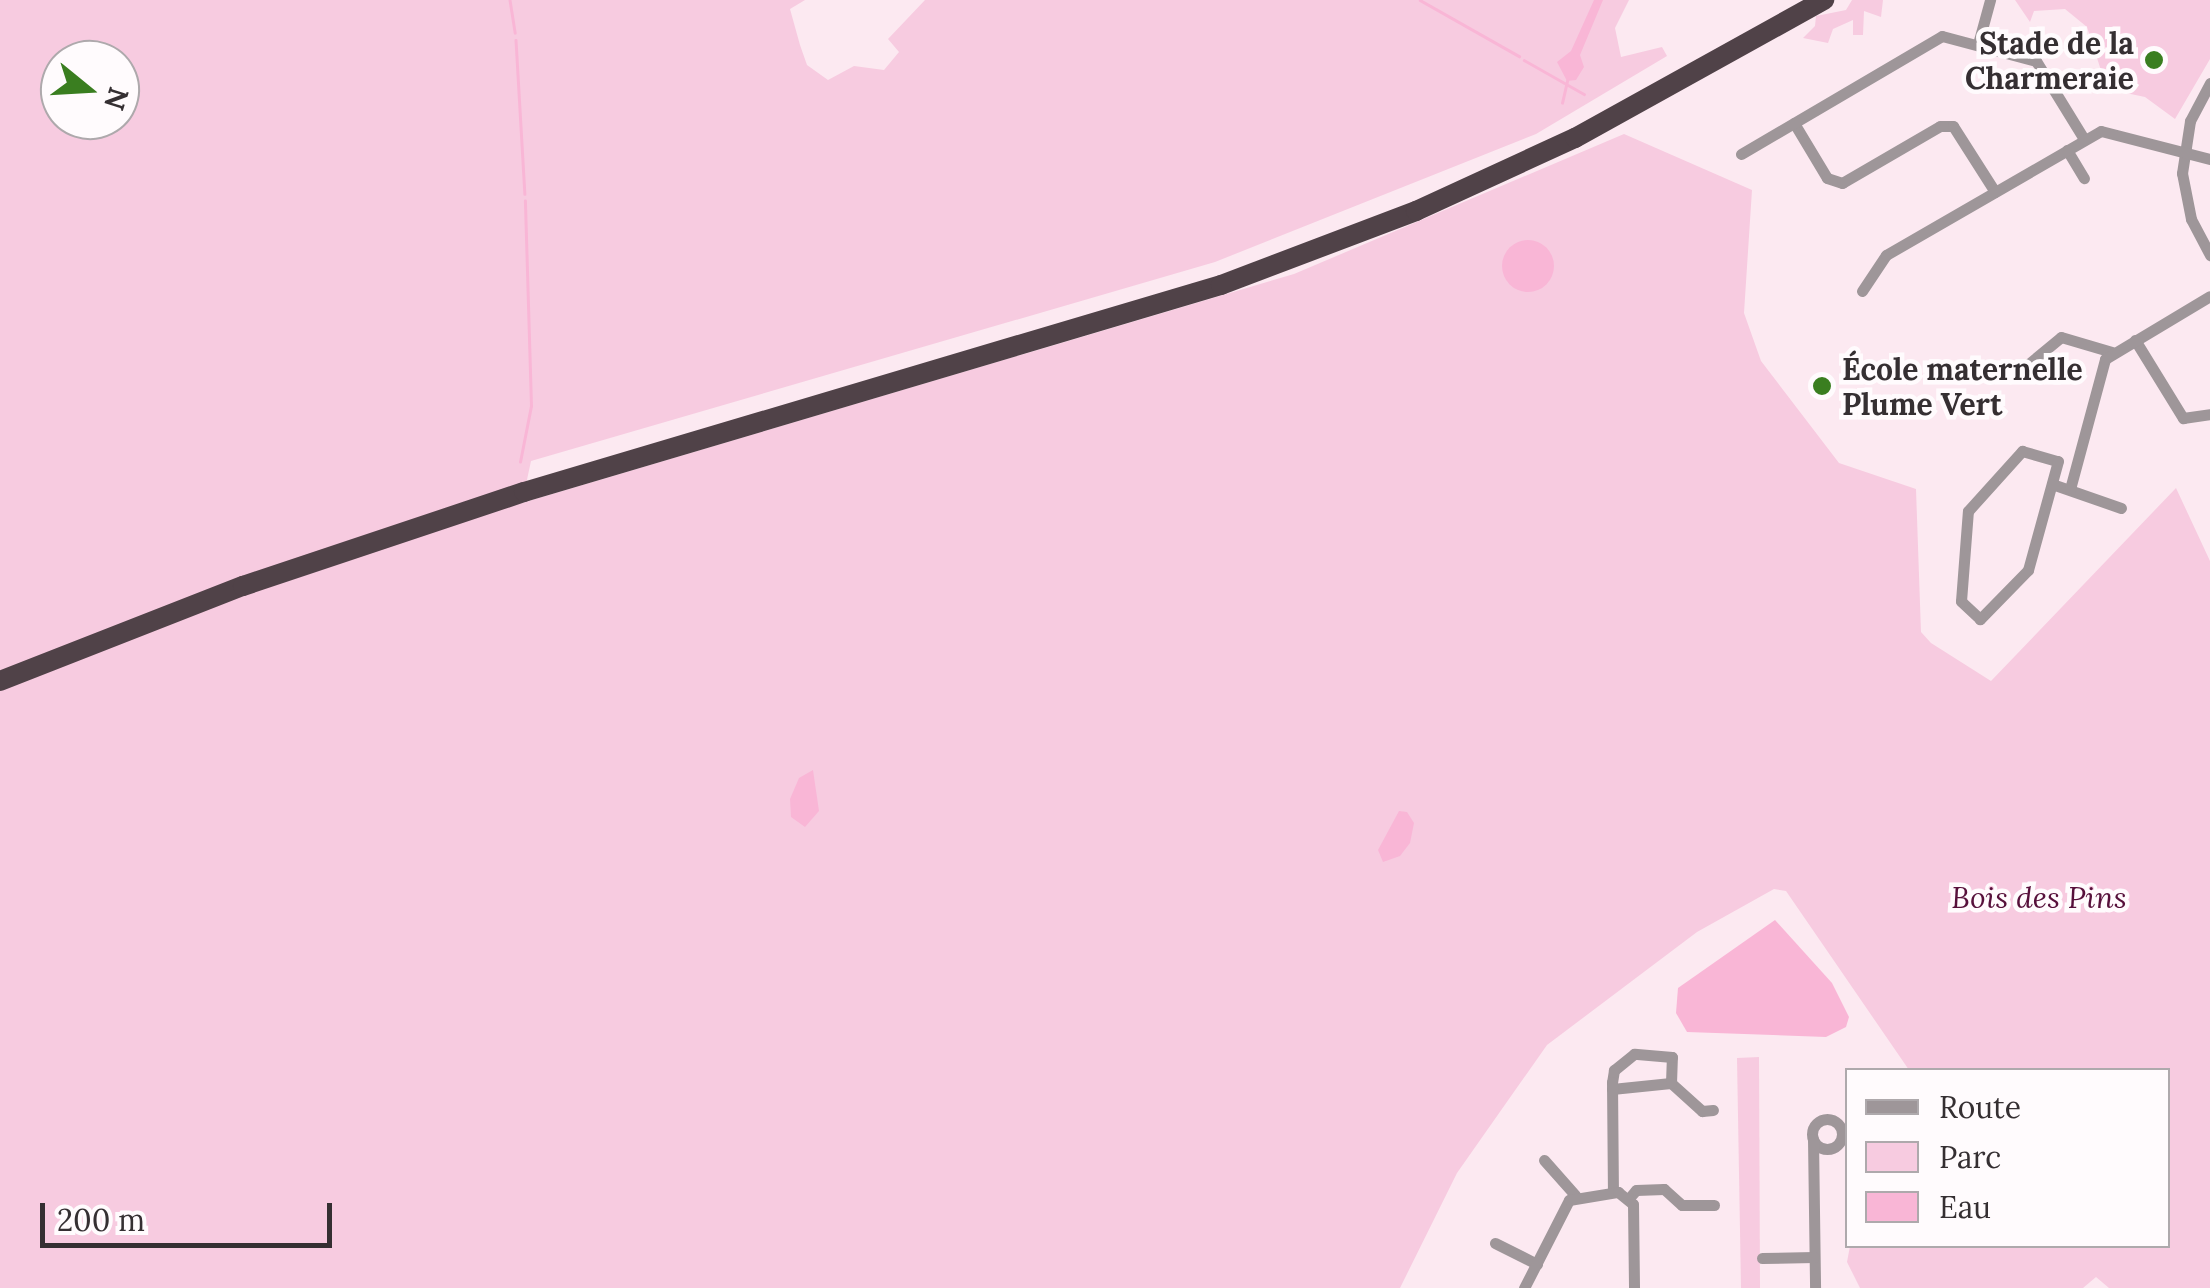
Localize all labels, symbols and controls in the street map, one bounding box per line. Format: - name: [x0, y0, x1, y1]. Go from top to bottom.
- place label: Stade de la Charmeraie: [1965, 25, 2134, 96]
- north arrow: [40, 40, 140, 140]
- marker: Stade de la Charmeraie: [2143, 49, 2165, 71]
- text: N: [96, 83, 137, 115]
- place label: École maternelle Plume Vert: [1842, 351, 2083, 422]
- marker: École maternelle Plume Vert: [1811, 375, 1833, 397]
- park label: Bois des Pins: [1951, 879, 2127, 915]
- legend: [1845, 1068, 2170, 1248]
- text: Route: [1939, 1088, 2021, 1126]
- text: Parc: [1939, 1138, 2001, 1176]
- scale bar: [45, 1183, 338, 1245]
- text: Eau: [1939, 1188, 1991, 1226]
- text: 200 m: [57, 1201, 145, 1239]

